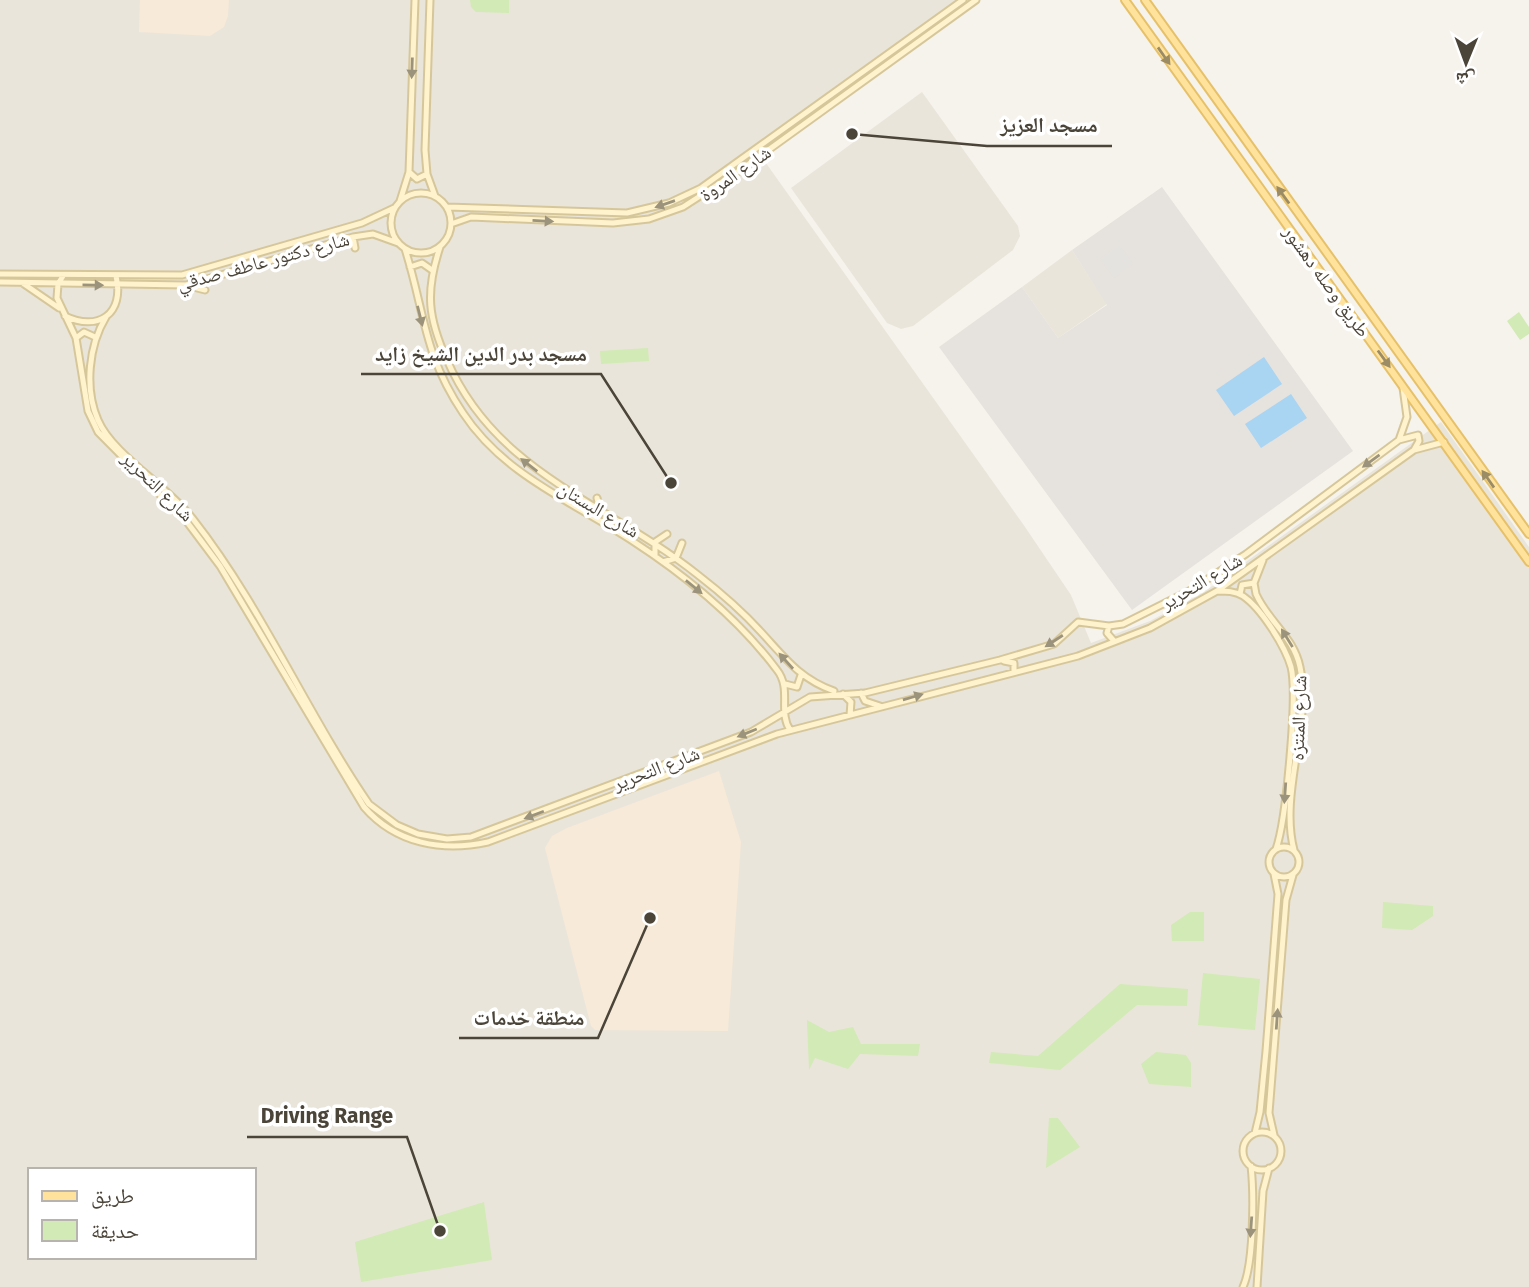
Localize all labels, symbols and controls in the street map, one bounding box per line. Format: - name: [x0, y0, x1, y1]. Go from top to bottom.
- north arrow: [1431, 28, 1501, 98]
- one-way arrow: [1157, 47, 1171, 65]
- one-way arrow: [407, 57, 418, 79]
- text: ش: [1455, 68, 1476, 91]
- callout: مسجد العزيز: [987, 104, 1112, 146]
- text: مسجد العزيز: [999, 112, 1098, 138]
- street label: شارع المروة: [695, 141, 775, 206]
- one-way arrow: [1276, 186, 1290, 204]
- one-way arrow: [655, 199, 676, 210]
- one-way arrow: [532, 215, 554, 226]
- street label: طريق وصله دهشور: [1278, 220, 1375, 342]
- street label: شارع دكتور عاطف صدقي: [174, 227, 353, 299]
- one-way arrow: [82, 279, 104, 291]
- one-way arrow: [415, 305, 426, 327]
- callout: مسجد بدر الدين الشيخ زايد: [361, 332, 601, 374]
- text: مسجد بدر الدين الشيخ زايد: [375, 341, 587, 368]
- one-way arrow: [1376, 350, 1390, 368]
- street label: شارع التحرير: [116, 446, 198, 526]
- one-way arrow: [1362, 454, 1380, 468]
- one-way arrow: [520, 457, 538, 472]
- one-way arrow: [1481, 470, 1495, 488]
- street label: شارع البستان: [554, 476, 644, 543]
- street label: شارع التحرير: [1155, 548, 1246, 615]
- one-way arrow: [686, 579, 703, 594]
- one-way arrow: [1281, 628, 1294, 648]
- one-way arrow: [1044, 634, 1064, 647]
- one-way arrow: [778, 652, 794, 670]
- street label: شارع المنتزه: [1286, 675, 1311, 761]
- one-way arrow: [902, 691, 924, 702]
- one-way arrow: [736, 728, 757, 739]
- street label: شارع التحرير: [609, 741, 703, 796]
- one-way arrow: [1279, 782, 1290, 804]
- one-way arrow: [524, 809, 545, 820]
- callout: منطقة خدمات: [459, 996, 598, 1038]
- text: منطقة خدمات: [473, 1005, 585, 1031]
- one-way arrow: [1272, 1008, 1283, 1030]
- callout: Driving Range: [247, 1095, 407, 1137]
- text: Driving Range: [261, 1103, 394, 1129]
- legend: [28, 1168, 256, 1259]
- text: طريق: [91, 1183, 134, 1209]
- one-way arrow: [1245, 1216, 1256, 1238]
- text: حديقة: [91, 1218, 139, 1244]

